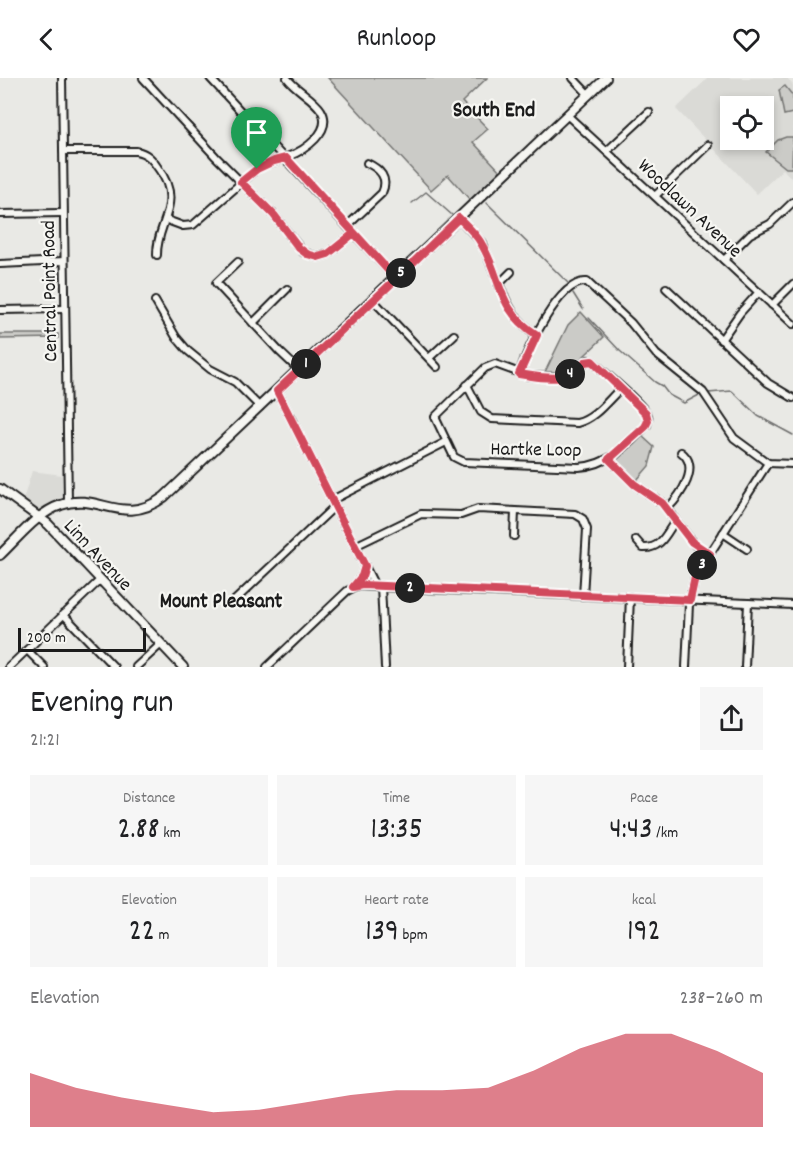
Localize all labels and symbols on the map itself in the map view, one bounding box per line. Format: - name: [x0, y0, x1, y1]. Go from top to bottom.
- district label: South End: [453, 96, 535, 127]
- pin: [231, 107, 282, 169]
- street label: Woodlawn Avenue: [630, 153, 748, 265]
- street label: Central Point Road: [36, 220, 66, 362]
- pin: 5: [386, 258, 416, 288]
- pin: 1: [291, 349, 321, 379]
- pin: 4: [555, 359, 585, 389]
- street label: Hartke Loop: [490, 436, 582, 466]
- street label: Linn Avenue: [56, 514, 138, 599]
- pin: 3: [687, 550, 717, 580]
- pin: 2: [395, 573, 425, 603]
- district label: Mount Pleasant: [160, 588, 283, 618]
- scale bar: [18, 625, 146, 652]

